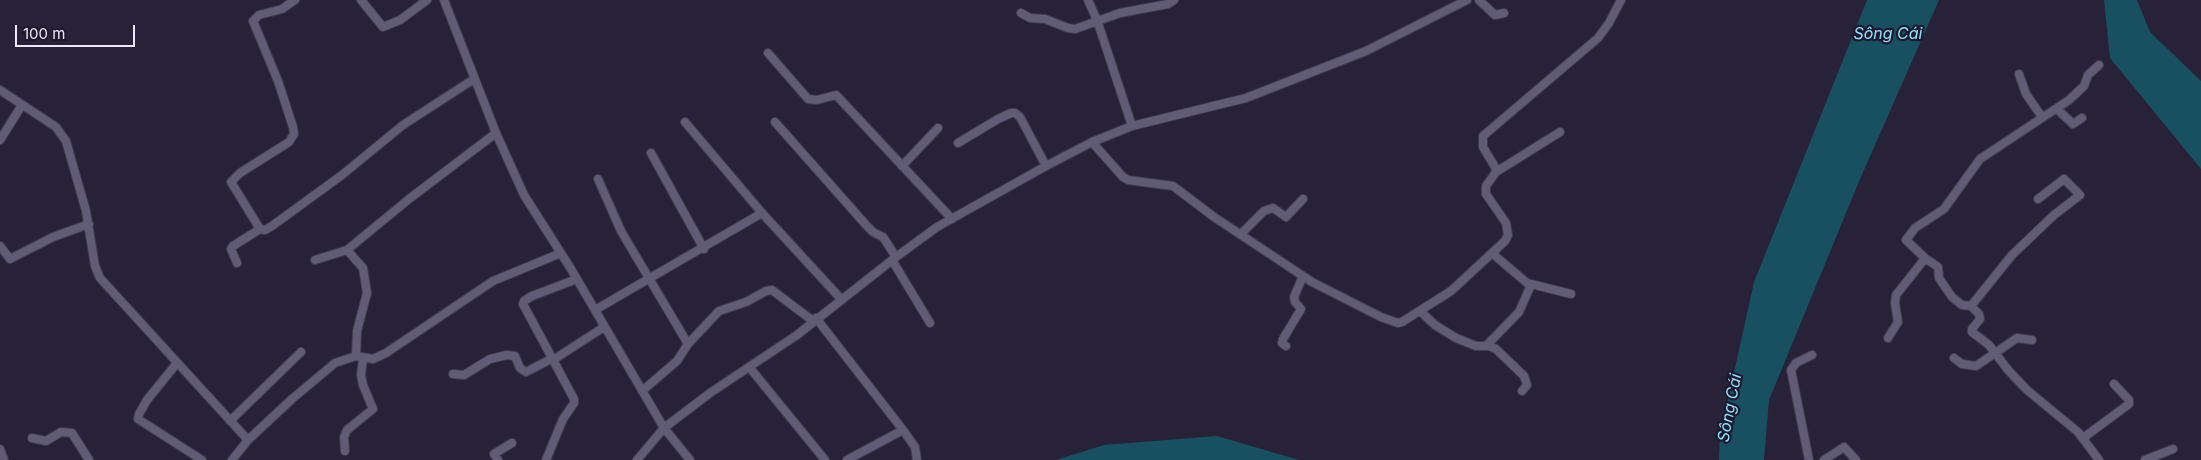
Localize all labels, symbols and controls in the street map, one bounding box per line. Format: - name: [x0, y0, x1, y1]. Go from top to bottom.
- scale bar: [18, 15, 138, 47]
- text: 100 m: [23, 24, 65, 43]
- water label: Sông Cái: [1853, 24, 1923, 44]
- water label: Sông Cái: [1714, 372, 1746, 444]

